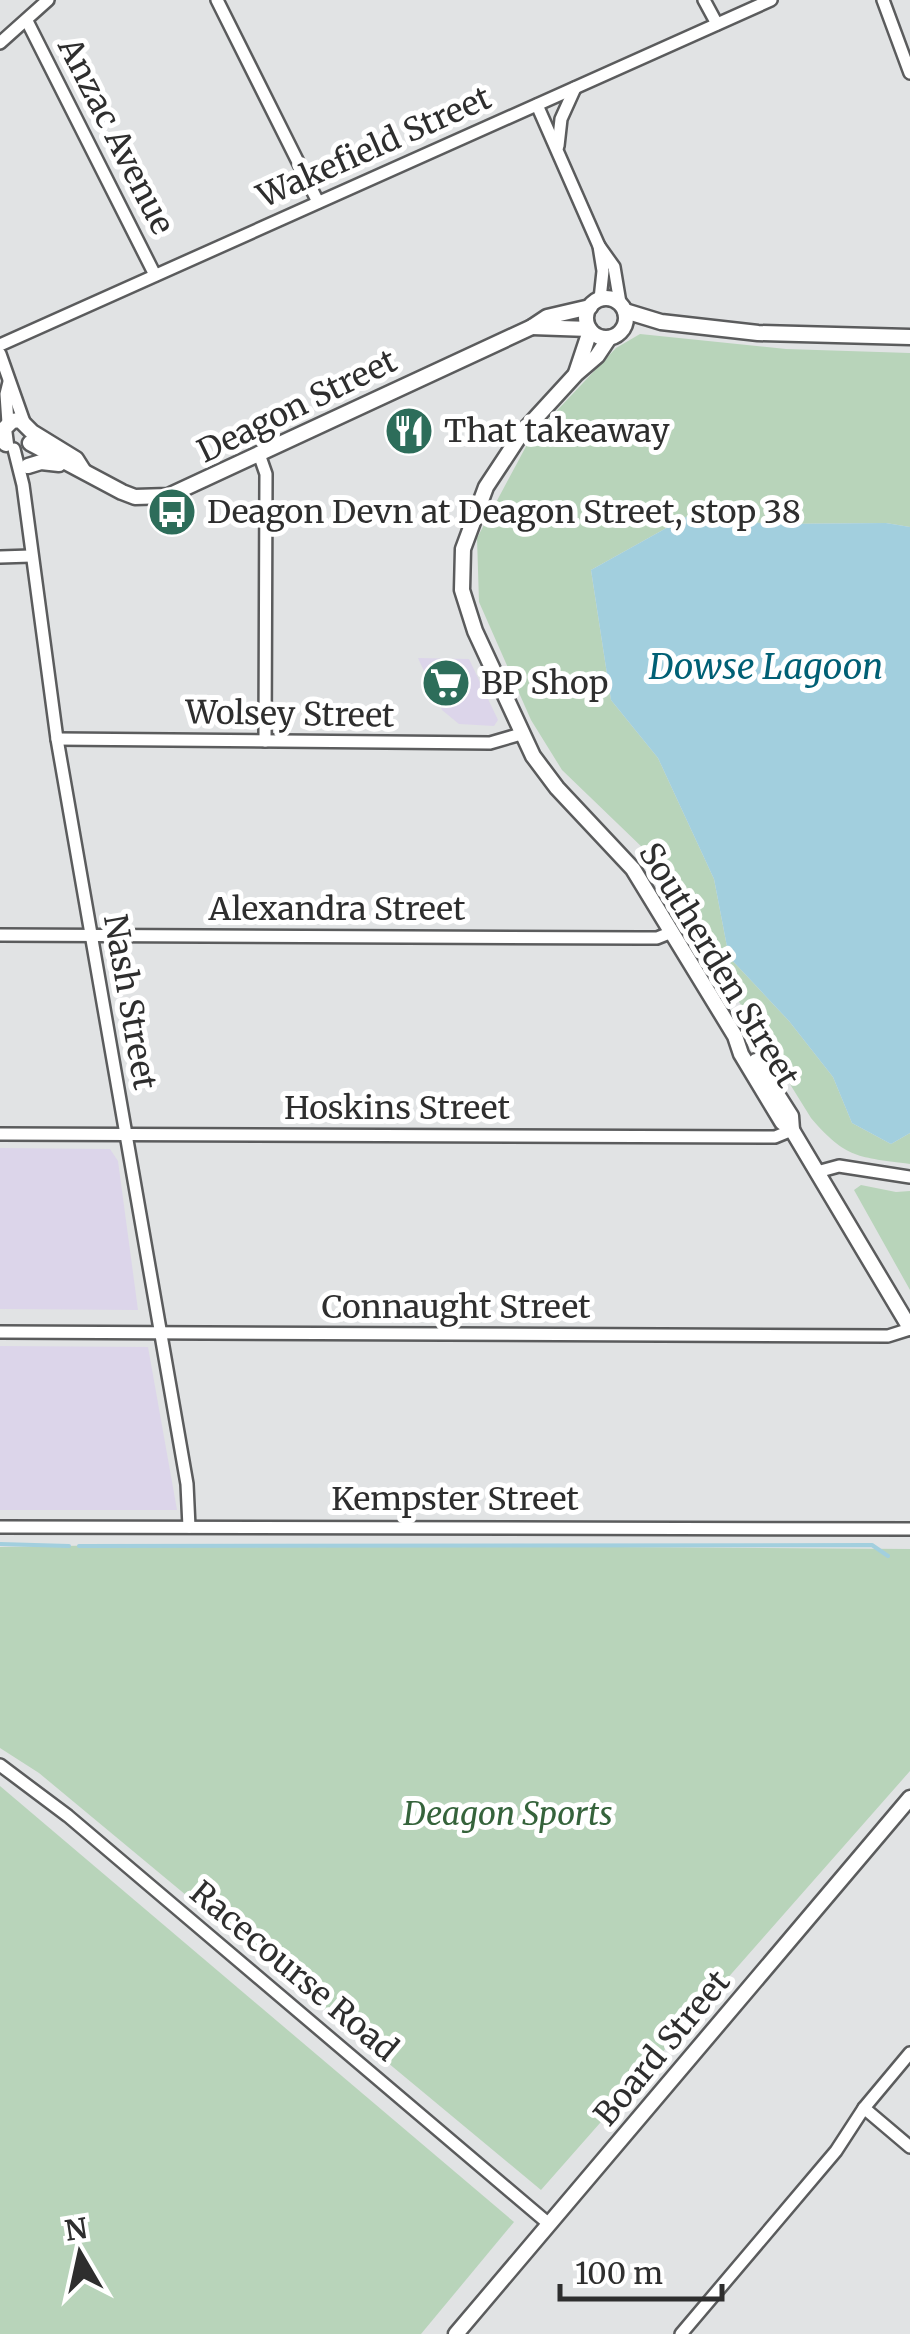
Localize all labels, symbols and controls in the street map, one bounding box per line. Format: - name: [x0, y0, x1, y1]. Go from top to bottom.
- street label: Anzac Avenue: [49, 30, 183, 241]
- street label: Wakefield Street: [250, 77, 498, 217]
- street label: Deagon Street: [191, 340, 404, 471]
- restaurant icon: That takeaway: [383, 405, 435, 457]
- place label: That takeaway: [444, 411, 670, 451]
- bus stop icon: Deagon Devn at Deagon Street, stop 38: [146, 486, 198, 538]
- place label: Deagon Devn at Deagon Street, stop 38: [207, 492, 801, 532]
- water label: Dowse Lagoon: [648, 645, 883, 689]
- supermarket icon: BP Shop: [420, 657, 472, 709]
- place label: BP Shop: [481, 663, 608, 703]
- street label: Wolsey Street: [184, 692, 395, 736]
- street label: Southerden Street: [630, 836, 808, 1095]
- street label: Alexandra Street: [208, 889, 466, 929]
- street label: Nash Street: [95, 911, 165, 1093]
- street label: Hoskins Street: [284, 1088, 510, 1128]
- street label: Connaught Street: [321, 1287, 591, 1327]
- street label: Kempster Street: [331, 1479, 579, 1519]
- park label: Deagon Sports: [402, 1794, 613, 1834]
- street label: Racecourse Road: [182, 1872, 406, 2070]
- street label: Board Street: [586, 1962, 739, 2134]
- north arrow: [30, 2204, 130, 2304]
- text: N: [62, 2210, 90, 2249]
- scale bar: [560, 2239, 722, 2301]
- text: 100 m: [575, 2254, 663, 2292]

